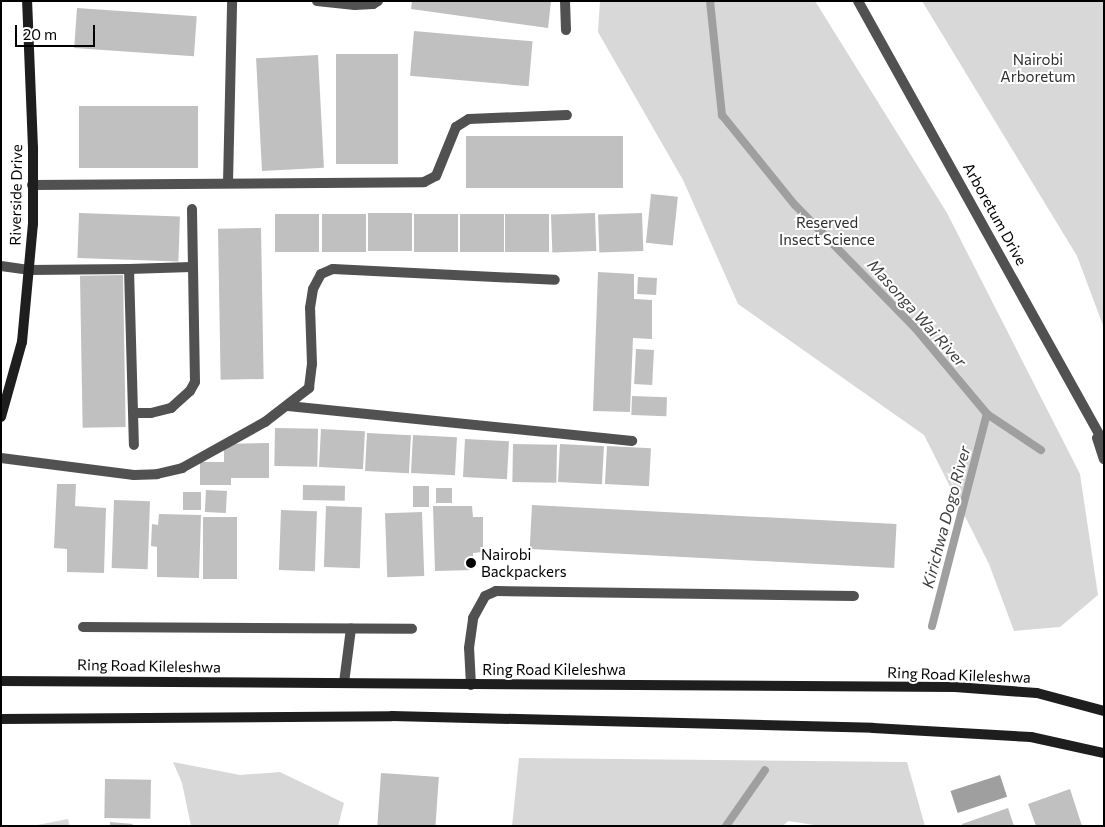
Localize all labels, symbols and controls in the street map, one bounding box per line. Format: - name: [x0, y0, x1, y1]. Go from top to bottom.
- scale bar: [18, 15, 98, 47]
- text: 20 m: [23, 25, 57, 43]
- park label: Nairobi Arboretum: [1000, 50, 1076, 85]
- street label: Riverside Drive: [6, 144, 26, 246]
- street label: Arboretum Drive: [959, 160, 1031, 268]
- park label: Reserved Insect Science: [779, 213, 875, 248]
- water label: Masonga Wai River: [864, 255, 970, 371]
- water label: Kirichwa Dogo River: [918, 444, 974, 590]
- place label: Nairobi Backpackers: [481, 545, 566, 580]
- marker: Nairobi Backpackers: [465, 557, 477, 569]
- street label: Ring Road Kileleshwa: [77, 656, 221, 676]
- street label: Ring Road Kileleshwa: [482, 661, 626, 679]
- street label: Ring Road Kileleshwa: [887, 663, 1031, 687]

